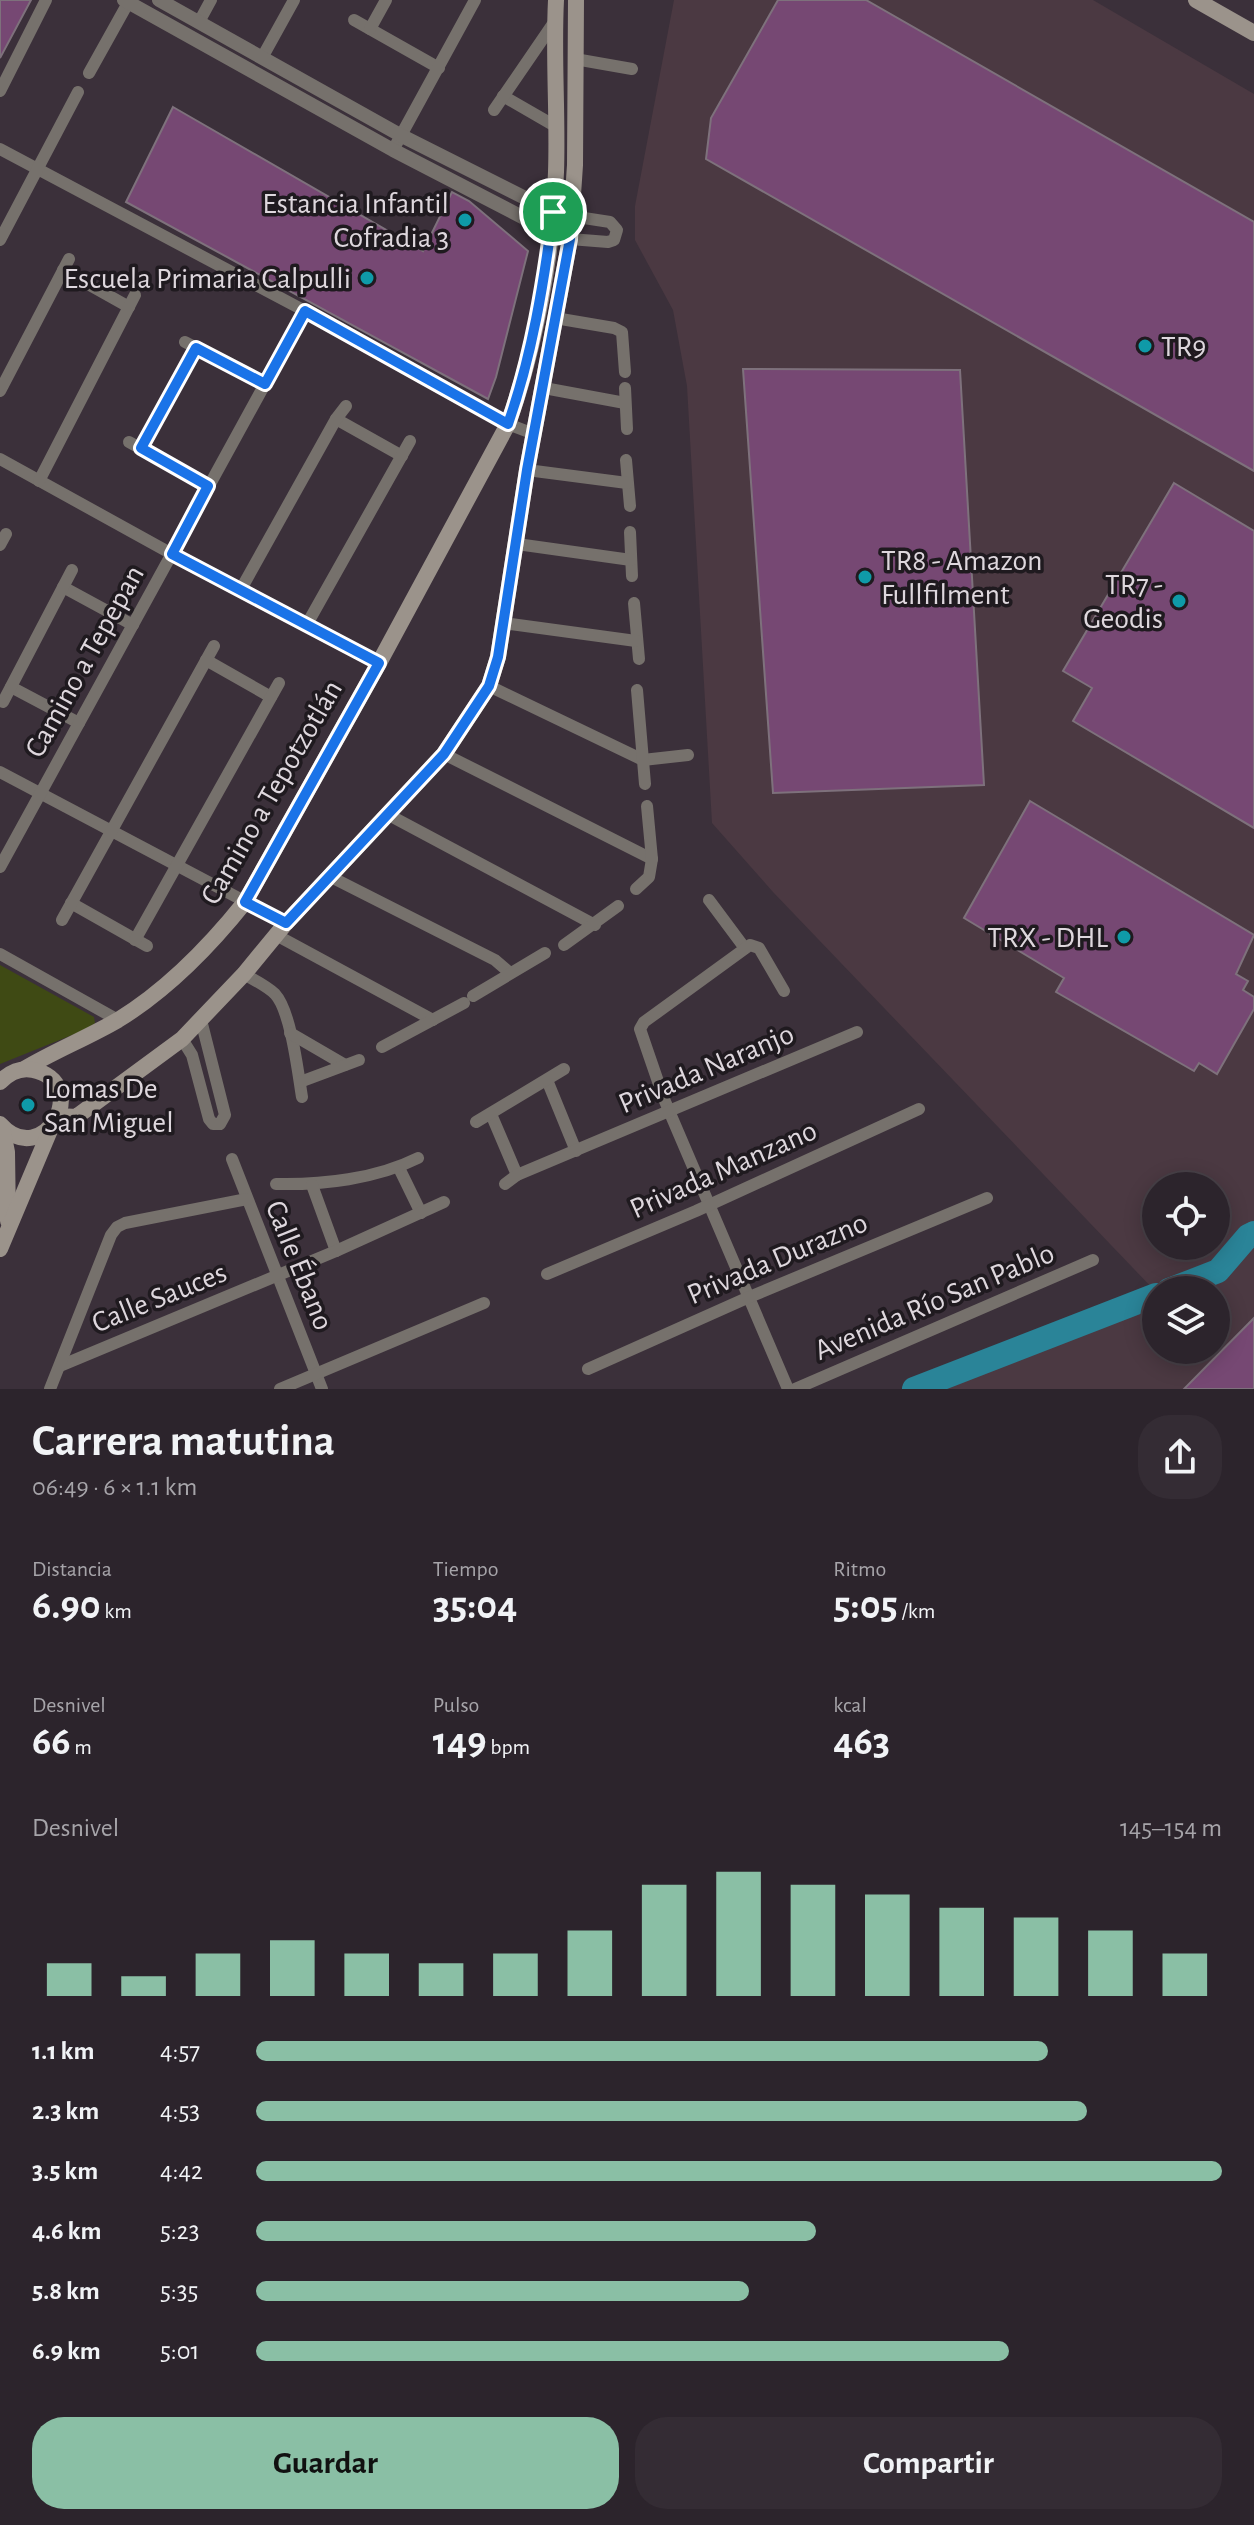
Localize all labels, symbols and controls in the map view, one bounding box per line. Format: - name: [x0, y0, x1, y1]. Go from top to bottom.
- pin: [519, 178, 587, 246]
- place label: Estancia Infantil Cofradia 3: [262, 189, 449, 253]
- icon: arrive: [531, 190, 575, 234]
- marker: Estancia Infantil Cofradia 3: [456, 211, 474, 229]
- place label: Escuela Primaria Calpulli: [64, 264, 351, 294]
- marker: Escuela Primaria Calpulli: [358, 269, 376, 287]
- place label: TR9: [1161, 332, 1206, 362]
- marker: TR9: [1136, 337, 1154, 355]
- place label: TR8 - Amazon Fullfilment: [881, 546, 1042, 610]
- street label: Camino a Tepepan: [20, 560, 150, 762]
- marker: TR8 - Amazon Fullfilment: [856, 568, 874, 586]
- place label: TR7 - Geodis: [1083, 570, 1163, 634]
- marker: TR7 - Geodis: [1170, 592, 1188, 610]
- street label: Camino a Tepotzotlán: [196, 675, 348, 910]
- place label: TRX - DHL: [987, 923, 1109, 953]
- marker: TRX - DHL: [1115, 928, 1133, 946]
- street label: Privada Naranjo: [614, 1019, 798, 1119]
- place label: Lomas De San Miguel: [44, 1074, 174, 1138]
- marker: Lomas De San Miguel: [19, 1096, 37, 1114]
- street label: Privada Manzano: [625, 1115, 821, 1225]
- map controls: [1142, 1172, 1230, 1364]
- button: locate: [1142, 1172, 1230, 1260]
- street label: Calle Ébano: [260, 1196, 340, 1334]
- street label: Privada Durazno: [683, 1207, 872, 1310]
- street label: Avenida Río San Pablo: [810, 1238, 1059, 1366]
- street label: Calle Sauces: [88, 1257, 231, 1338]
- button: layers: [1142, 1276, 1230, 1364]
- button: share: [1138, 1415, 1222, 1499]
- text: Carrera matutina: [32, 1420, 335, 1464]
- text: 06:49 · 6 × 1.1 km: [32, 1474, 197, 1500]
- text: Distancia: [32, 1558, 112, 1580]
- text: Tiempo: [433, 1558, 499, 1580]
- text: Ritmo: [833, 1558, 886, 1580]
- text: 6.90: [32, 1586, 101, 1626]
- text: 35:04: [433, 1586, 517, 1626]
- text: 5:05: [833, 1586, 898, 1626]
- text: km: [101, 1600, 132, 1622]
- text: /km: [898, 1600, 935, 1622]
- text: Desnivel: [32, 1694, 106, 1716]
- text: Pulso: [433, 1694, 479, 1716]
- text: kcal: [833, 1694, 867, 1716]
- text: 66: [32, 1722, 71, 1762]
- text: 149: [433, 1722, 487, 1762]
- text: 463: [833, 1722, 890, 1762]
- text: m: [71, 1736, 92, 1758]
- text: bpm: [487, 1736, 530, 1758]
- text: Desnivel: [32, 1815, 119, 1841]
- text: 145–154 m: [1120, 1815, 1222, 1841]
- text: 1.1 km: [32, 2038, 94, 2064]
- text: 4:57: [160, 2038, 200, 2064]
- text: 2.3 km: [32, 2098, 99, 2124]
- text: 4:53: [160, 2098, 200, 2124]
- text: 3.5 km: [32, 2158, 98, 2184]
- text: 4:42: [160, 2158, 203, 2184]
- text: 4.6 km: [32, 2218, 101, 2244]
- text: 5:23: [160, 2218, 199, 2244]
- text: 5.8 km: [32, 2278, 100, 2304]
- text: 5:35: [160, 2278, 198, 2304]
- text: 6.9 km: [32, 2338, 101, 2364]
- text: 5:01: [160, 2338, 200, 2364]
- button: Guardar: [32, 2417, 619, 2509]
- button: Compartir: [635, 2417, 1222, 2509]

